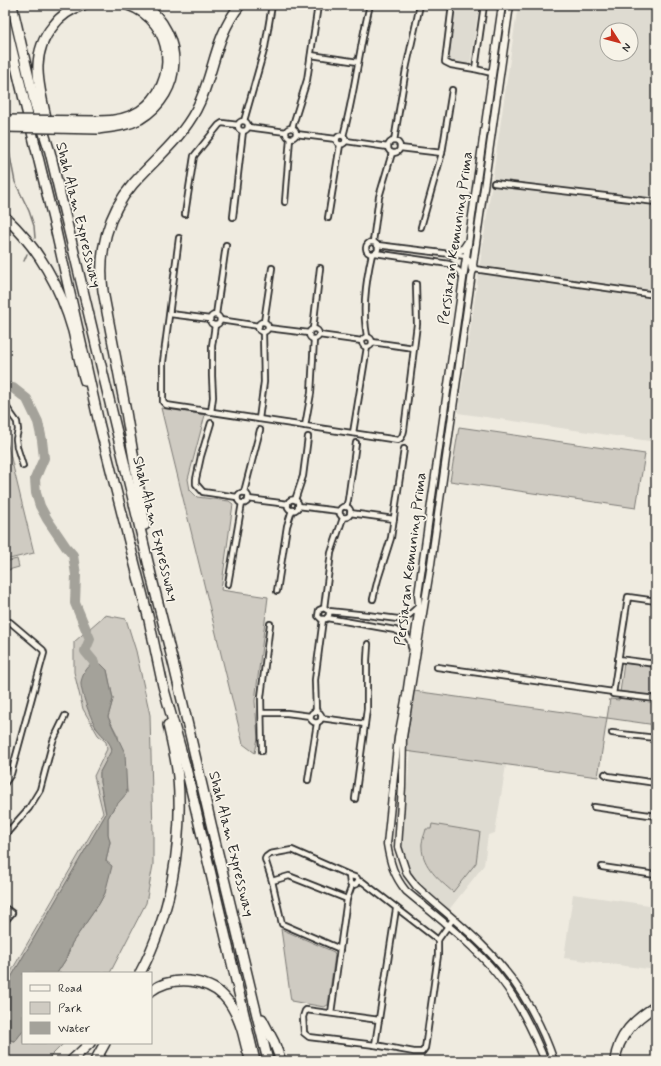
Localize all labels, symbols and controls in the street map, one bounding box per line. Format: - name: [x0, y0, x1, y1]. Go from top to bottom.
- north arrow: [599, 22, 639, 62]
- text: N: [618, 40, 634, 54]
- street label: Shah Alam Expressway: [50, 140, 106, 290]
- street label: Persiaran Kemuning Prima: [434, 150, 478, 326]
- street label: Shah Alam Expressway: [127, 454, 183, 604]
- street label: Persiaran Kemuning Prima: [390, 471, 432, 647]
- street label: Shah Alam Expressway: [203, 769, 259, 919]
- legend: [22, 972, 152, 1044]
- text: Road: [58, 981, 82, 997]
- text: Park: [58, 1001, 82, 1017]
- text: Water: [58, 1021, 90, 1037]

